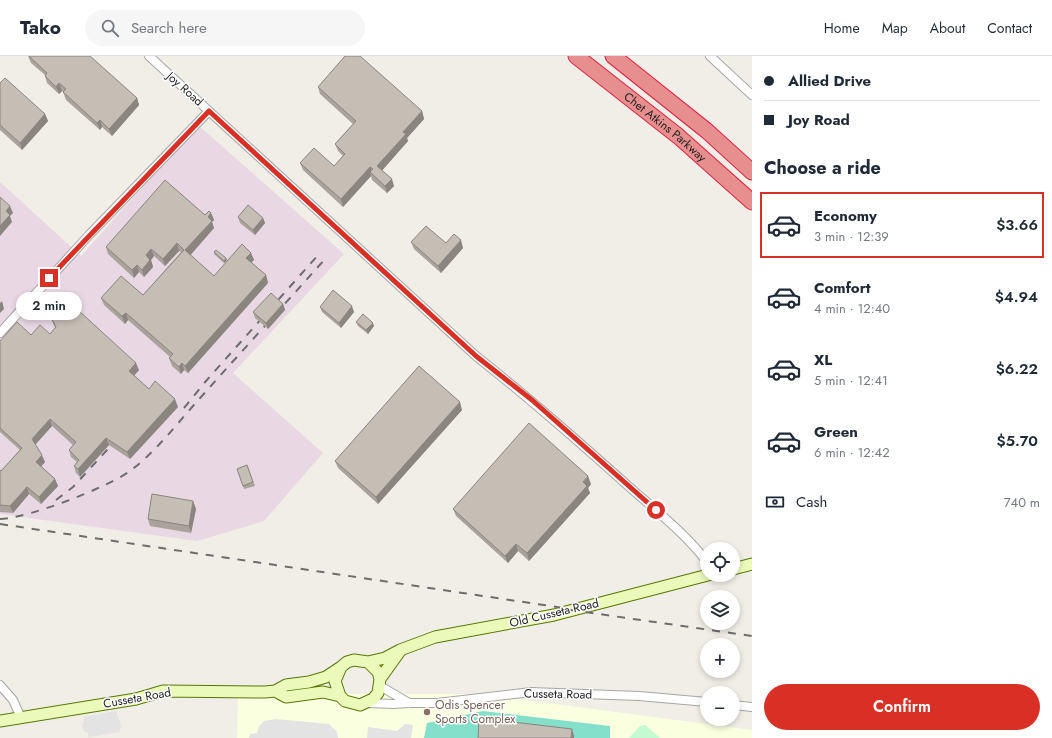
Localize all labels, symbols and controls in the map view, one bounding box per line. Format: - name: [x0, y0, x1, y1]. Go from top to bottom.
- search box: [85, 10, 365, 46]
- text: Tako: [20, 14, 61, 41]
- icon: search: [99, 17, 121, 39]
- text: Search here: [131, 17, 207, 39]
- text: Home: [824, 18, 860, 38]
- text: Map: [882, 18, 908, 38]
- text: About: [930, 18, 965, 38]
- text: Contact: [987, 18, 1032, 38]
- street label: Joy Road: [161, 66, 207, 110]
- text: Allied Drive: [788, 70, 871, 92]
- street label: Chet Atkins Parkway: [620, 88, 711, 167]
- text: Joy Road: [788, 109, 850, 131]
- text: Choose a ride: [764, 155, 881, 181]
- text: Economy: [814, 205, 877, 227]
- icon: car: [766, 207, 802, 243]
- text: $3.66: [996, 214, 1038, 236]
- text: 3 min · 12:39: [814, 227, 889, 246]
- route end: [40, 269, 58, 287]
- text: Comfort: [814, 277, 871, 299]
- icon: car: [766, 279, 802, 315]
- text: $4.94: [995, 286, 1038, 308]
- callout: 2 min: [16, 292, 82, 320]
- text: 2 min: [32, 296, 66, 315]
- text: 4 min · 12:40: [814, 299, 890, 318]
- text: XL: [814, 349, 832, 371]
- icon: car: [766, 351, 802, 387]
- text: $6.22: [996, 358, 1038, 380]
- text: 5 min · 12:41: [814, 371, 888, 390]
- text: Green: [814, 421, 858, 443]
- icon: car: [766, 423, 802, 459]
- text: $5.70: [997, 430, 1038, 452]
- text: 6 min · 12:42: [814, 443, 890, 462]
- icon: cash: [764, 491, 786, 513]
- text: Cash: [796, 491, 827, 513]
- text: 740 m: [1004, 493, 1040, 512]
- route start: [647, 501, 665, 519]
- map controls: [700, 542, 740, 726]
- button: locate: [700, 542, 740, 582]
- button: layers: [700, 590, 740, 630]
- street label: Old Cusseta Road: [508, 594, 600, 632]
- button: +: [700, 638, 740, 678]
- street label: Cusseta Road: [102, 683, 172, 713]
- street label: Cusseta Road: [524, 684, 592, 704]
- button: Confirm: [764, 684, 1040, 730]
- button: −: [700, 686, 740, 726]
- place label: Odis Spencer Sports Complex: [435, 696, 516, 728]
- marker: Odis Spencer Sports Complex: [422, 707, 432, 717]

